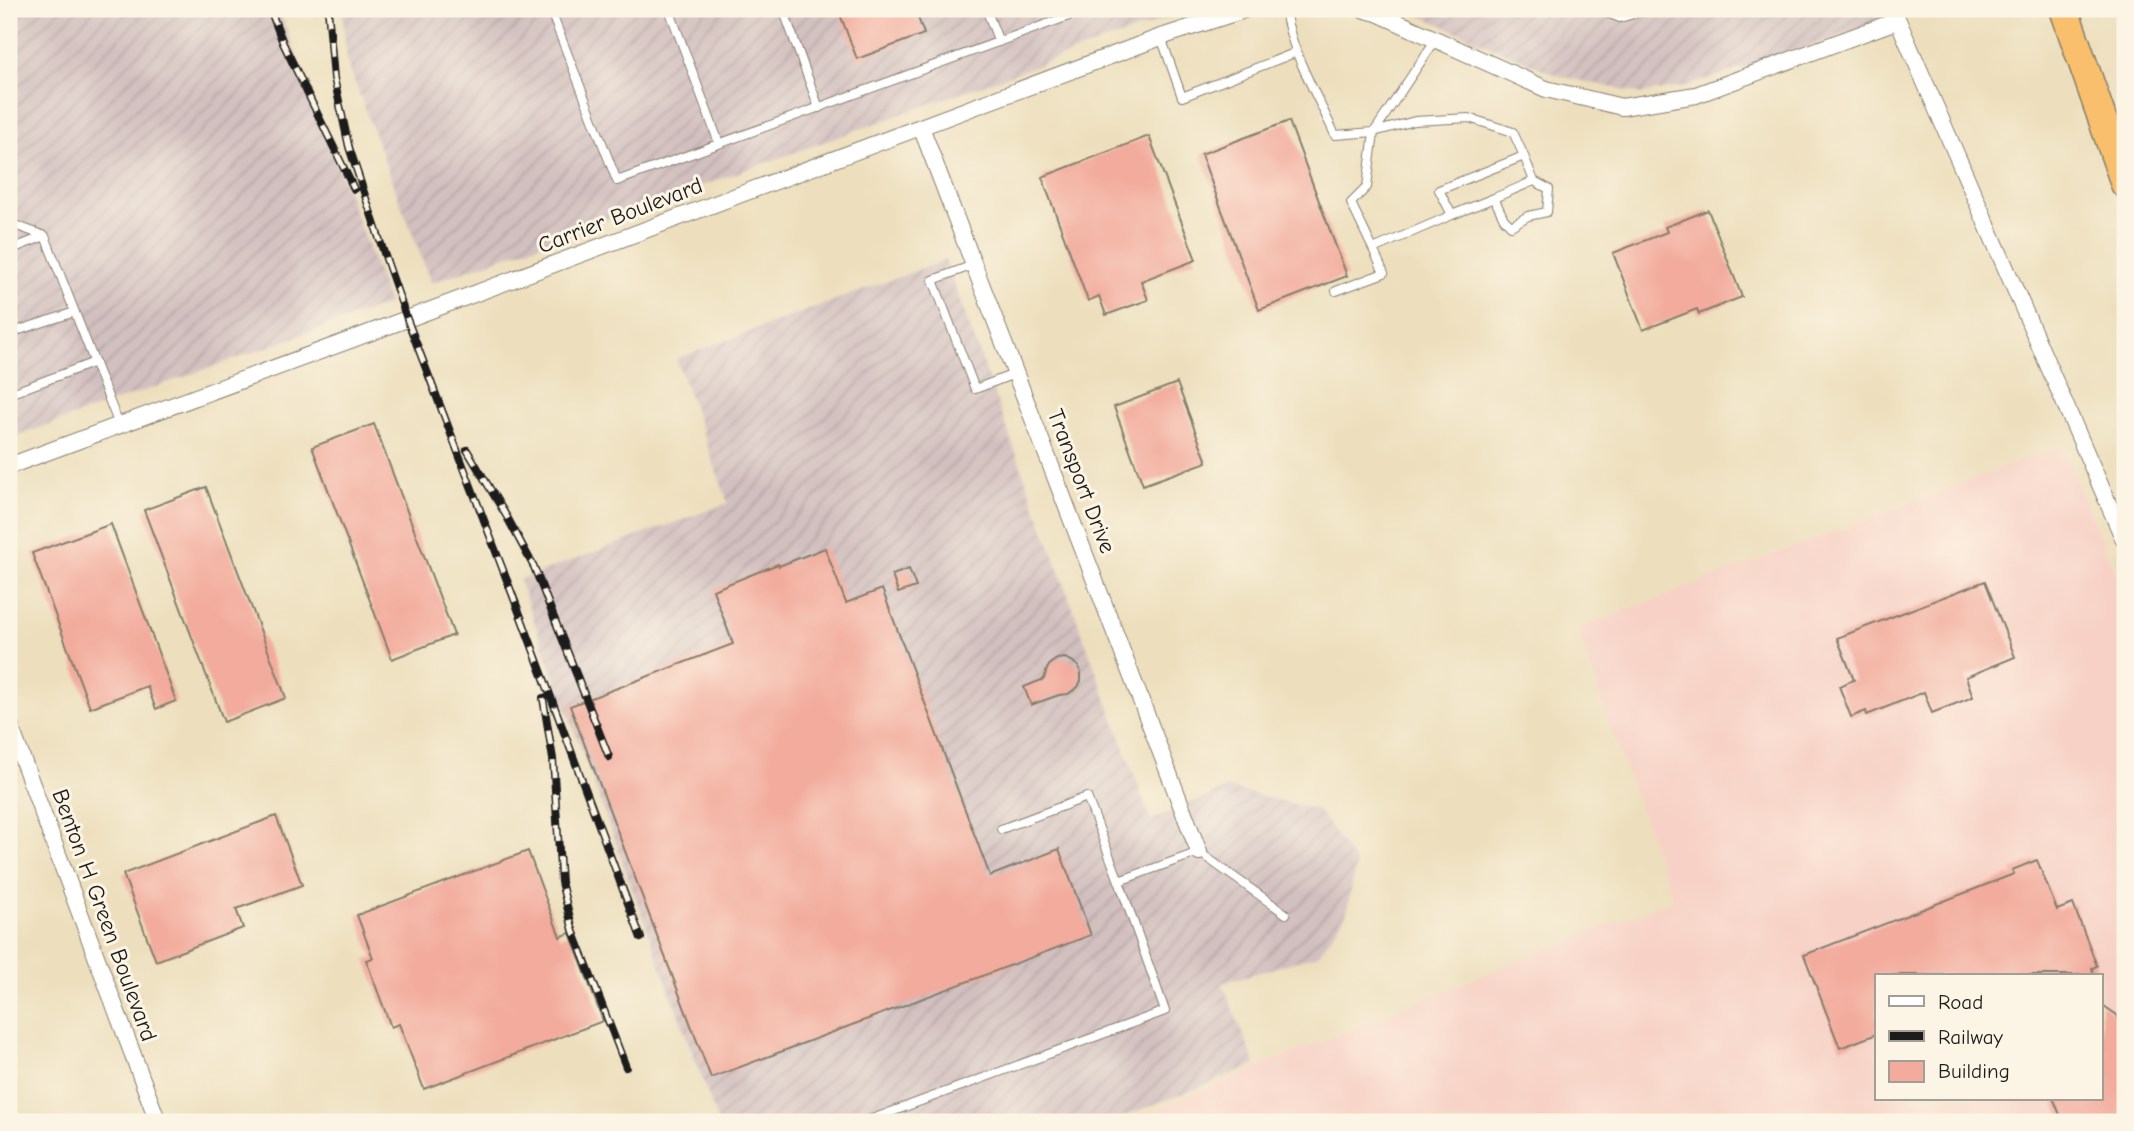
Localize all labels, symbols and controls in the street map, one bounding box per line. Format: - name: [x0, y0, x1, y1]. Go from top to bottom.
- street label: Carrier Boulevard: [534, 172, 706, 259]
- street label: Transport Drive: [1042, 405, 1121, 557]
- street label: Benton H Green Boulevard: [46, 785, 163, 1045]
- legend: [1875, 974, 2102, 1100]
- text: Road: [1938, 990, 1983, 1014]
- text: Railway: [1938, 1025, 2003, 1049]
- text: Building: [1938, 1059, 2010, 1083]

